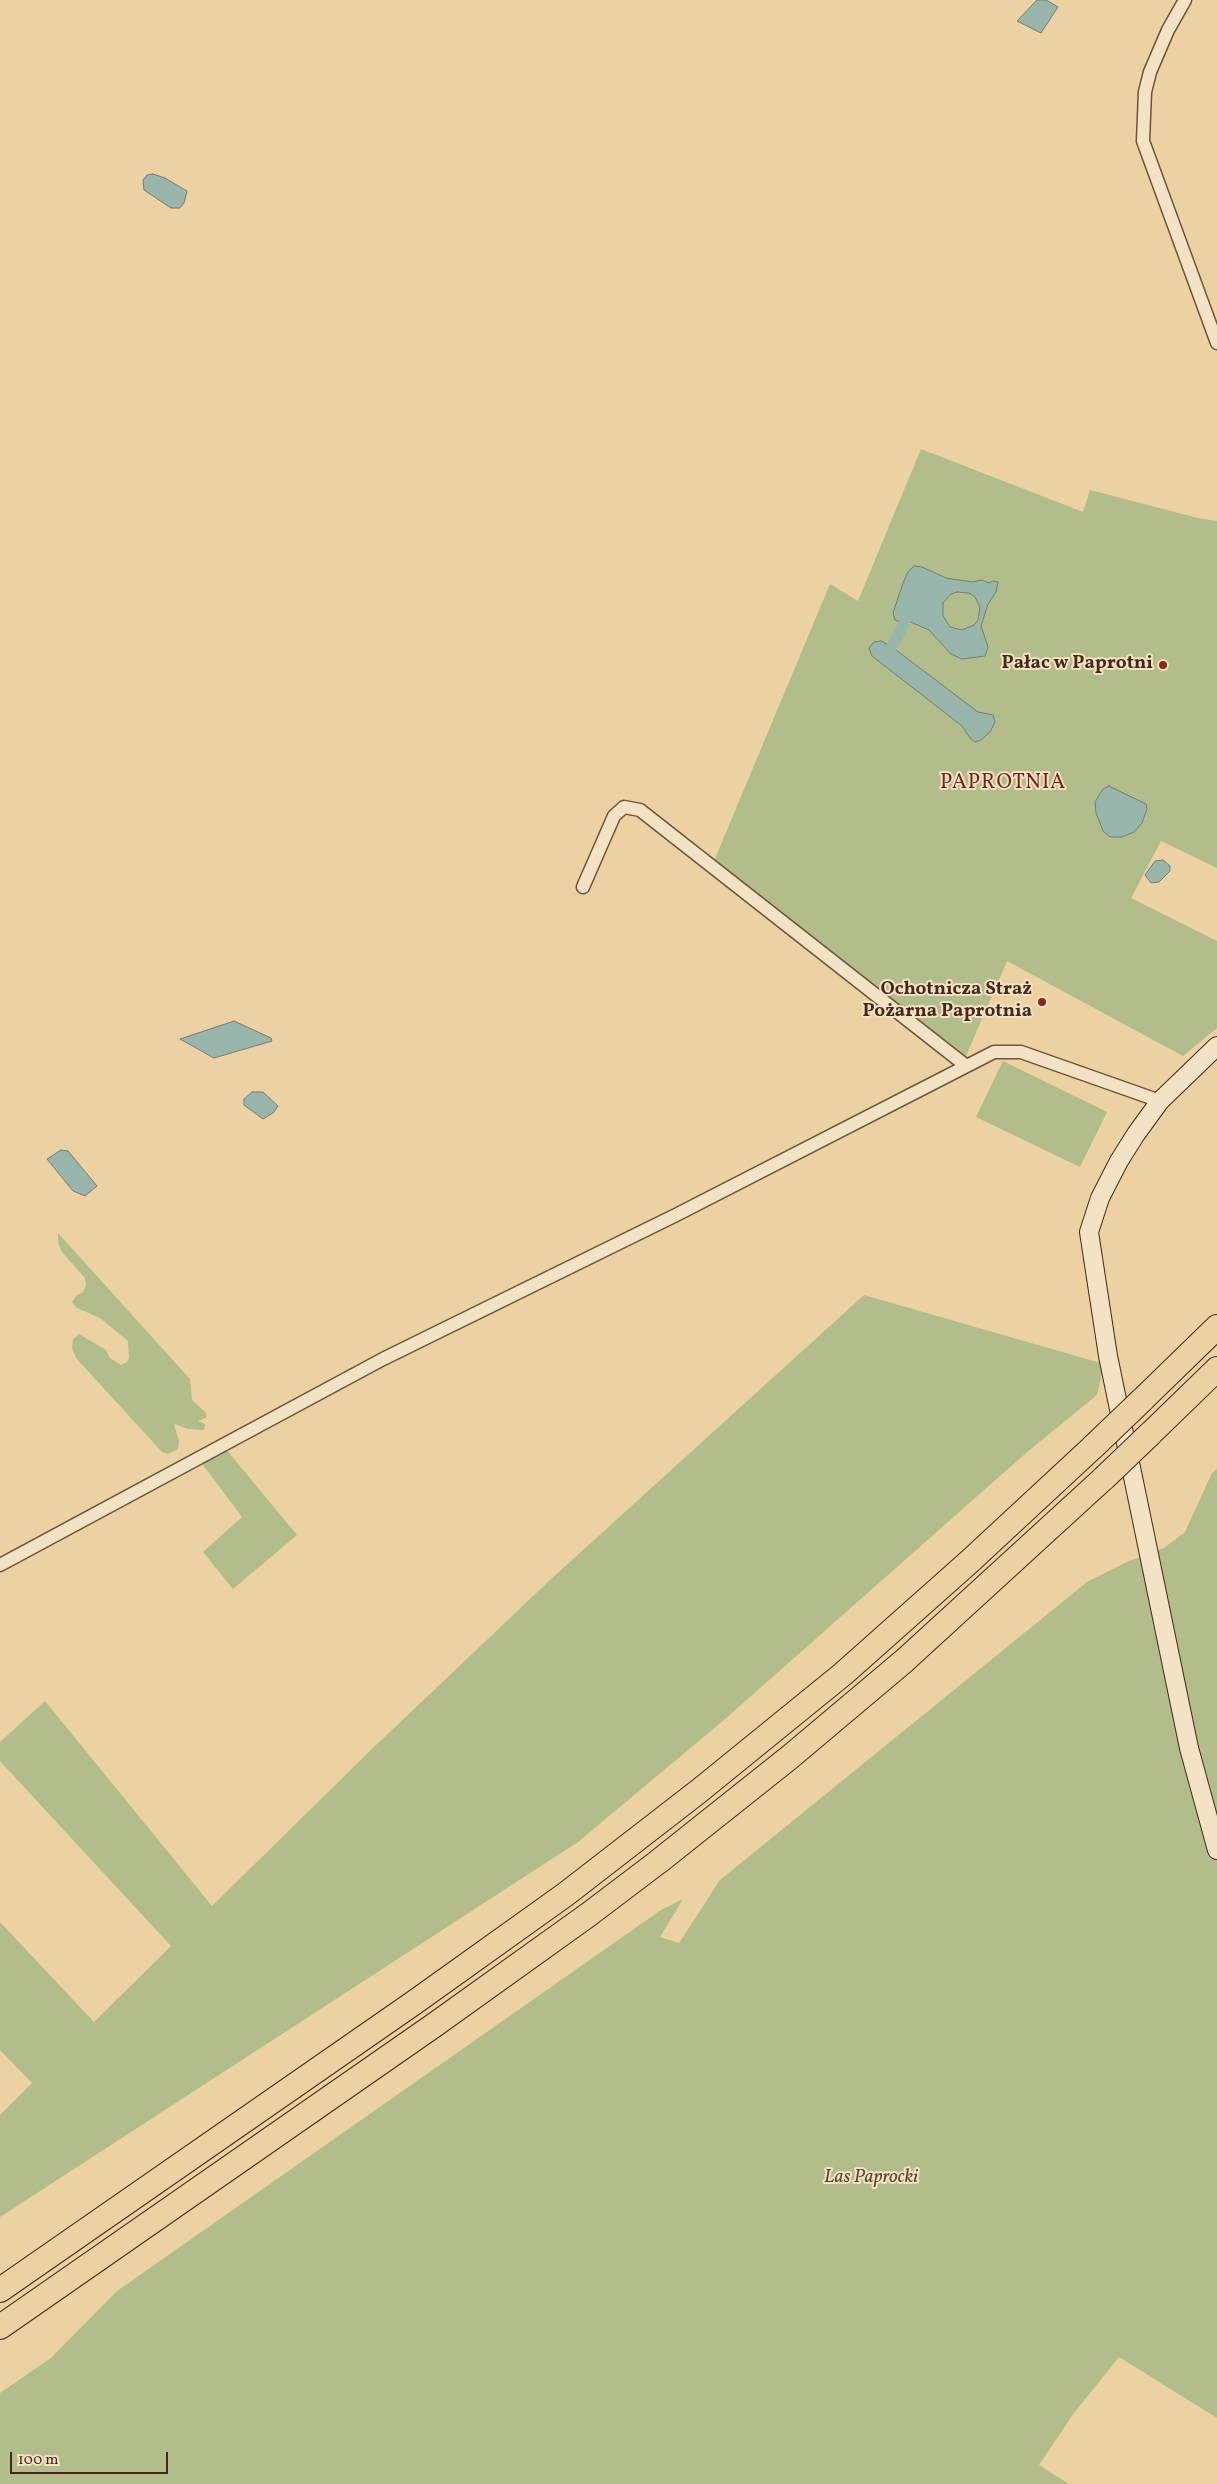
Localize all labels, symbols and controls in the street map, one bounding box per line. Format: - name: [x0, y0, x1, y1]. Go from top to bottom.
- place label: Pałac w Paprotni: [1002, 654, 1153, 676]
- marker: Pałac w Paprotni: [1157, 659, 1169, 671]
- district label: PAPROTNIA: [939, 771, 1067, 797]
- place label: Ochotnicza Straż Pożarna Paprotnia: [863, 980, 1032, 1024]
- marker: Ochotnicza Straż Pożarna Paprotnia: [1036, 996, 1048, 1008]
- park label: Las Paprocki: [824, 2168, 918, 2190]
- scale bar: [12, 2442, 170, 2474]
- text: 100 m: [18, 2450, 58, 2471]

